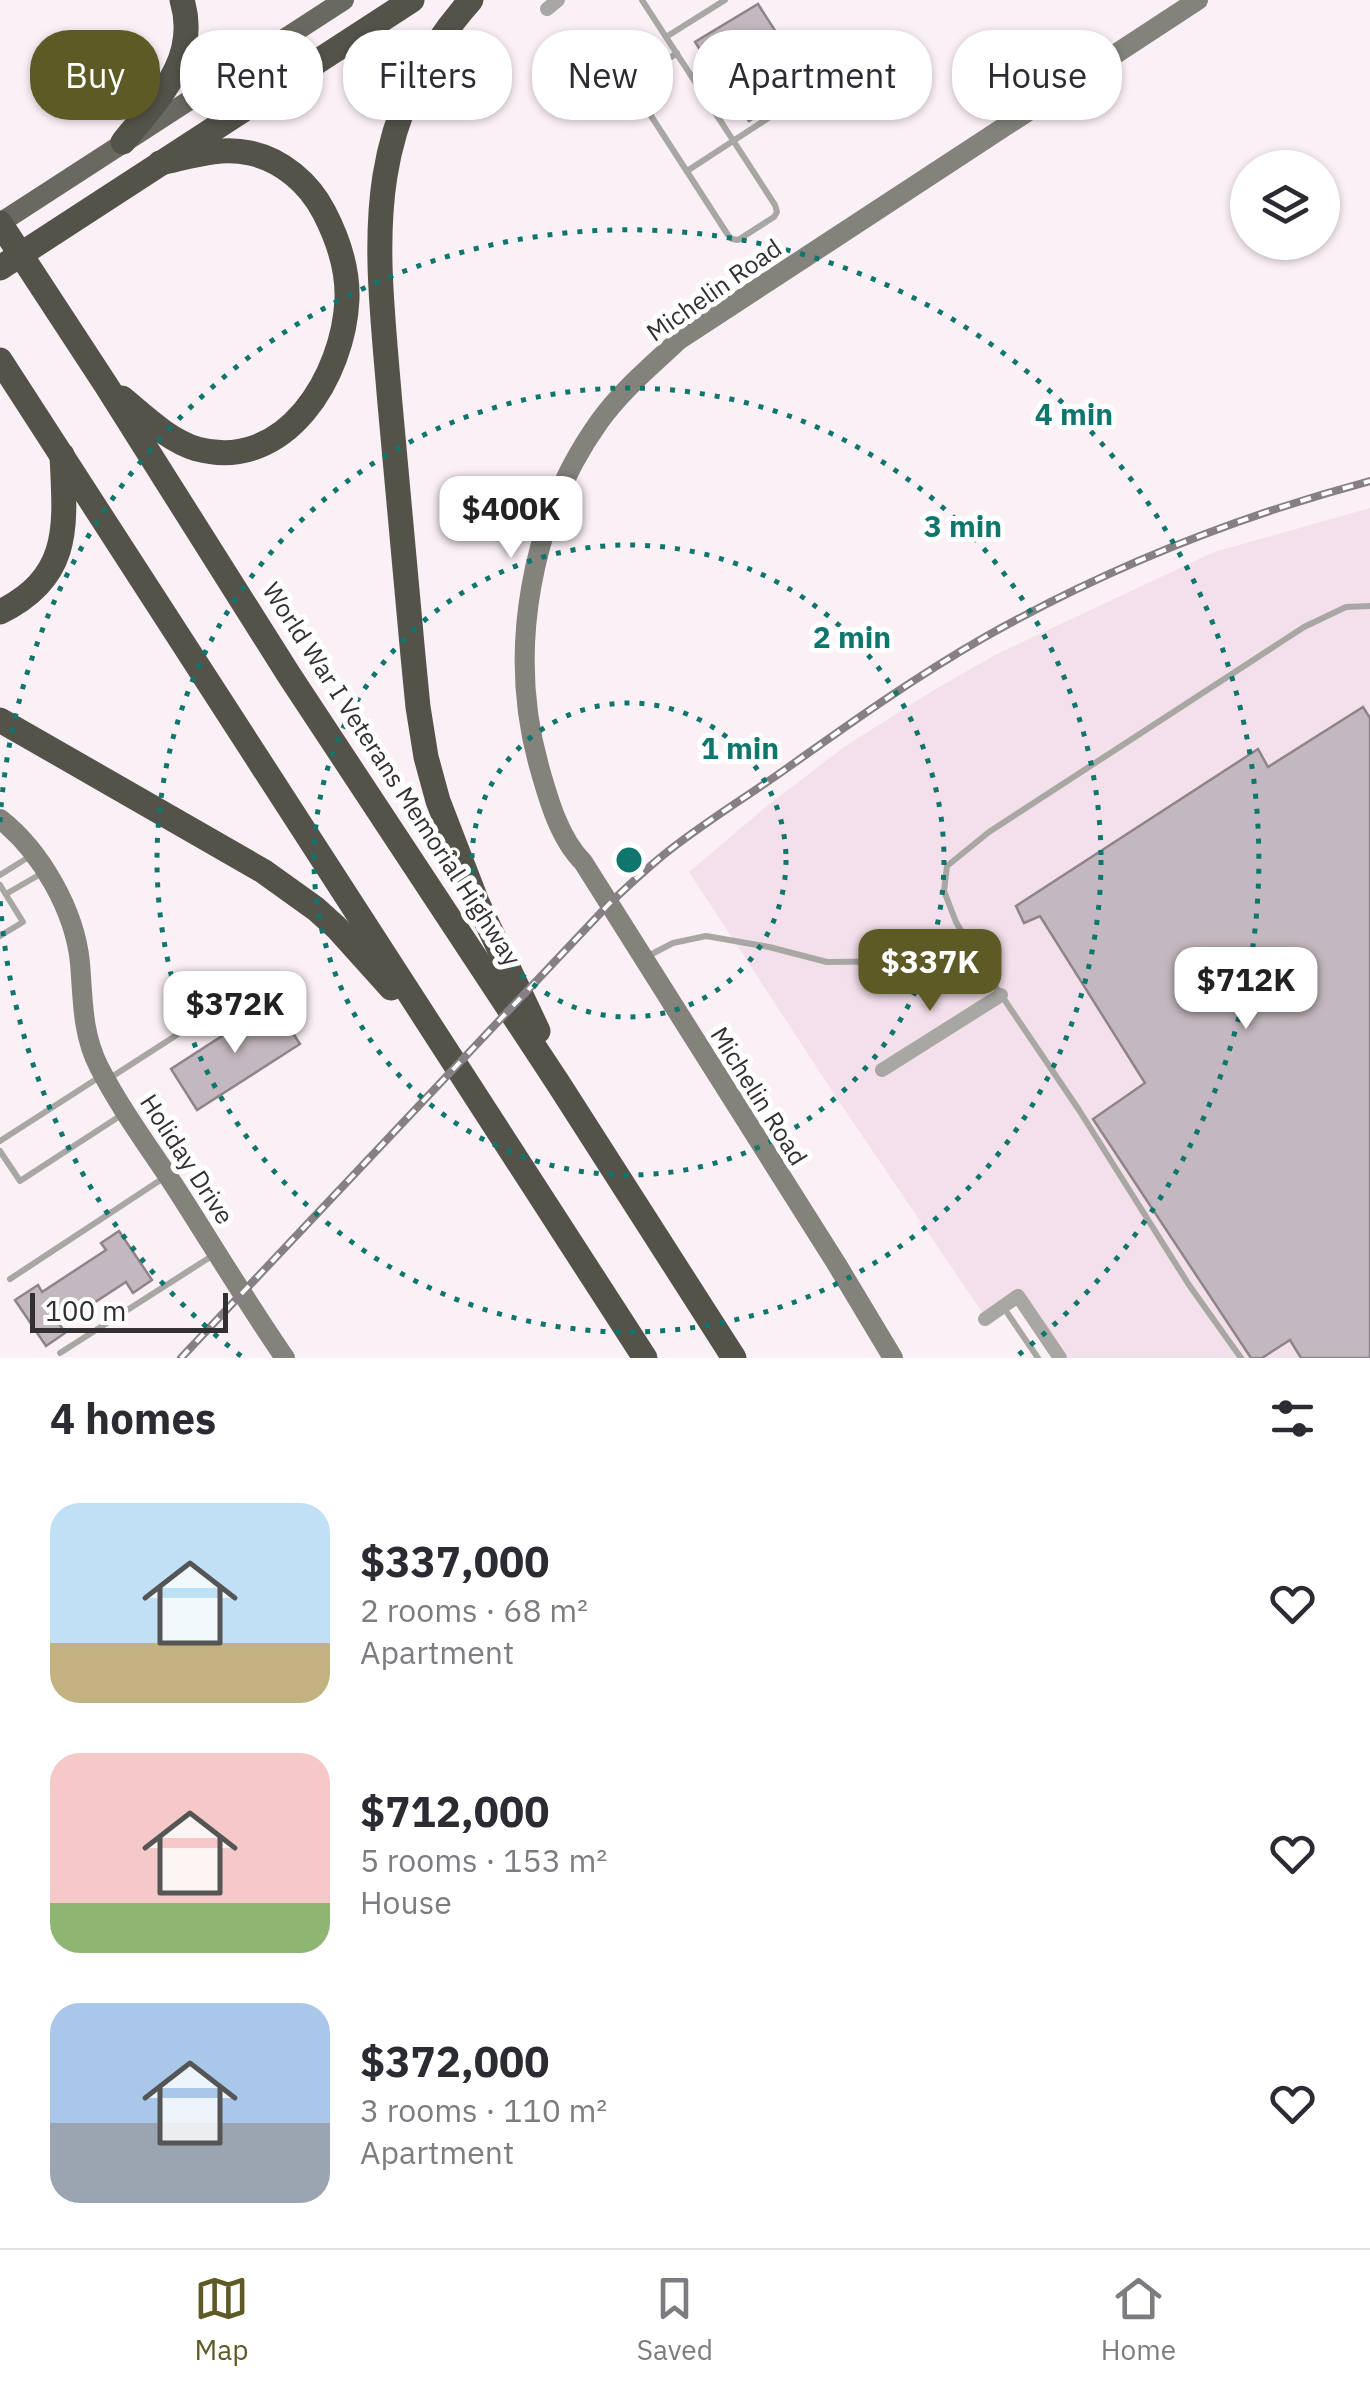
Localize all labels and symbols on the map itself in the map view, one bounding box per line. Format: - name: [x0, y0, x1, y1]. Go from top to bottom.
- street label: Michelin Road: [640, 231, 788, 348]
- text: 4 min: [1035, 394, 1113, 433]
- pin: $400K: [441, 476, 581, 561]
- text: 3 min: [924, 506, 1002, 545]
- street label: World War I Veterans Memorial Highway: [256, 576, 529, 972]
- text: 2 min: [813, 617, 891, 656]
- text: 1 min: [701, 728, 779, 767]
- centre of rings: [611, 842, 647, 878]
- pin: $337K: [860, 929, 1000, 1014]
- pin: $712K: [1176, 947, 1316, 1032]
- pin: $372K: [165, 971, 305, 1056]
- street label: Michelin Road: [704, 1020, 815, 1171]
- street label: Holiday Drive: [133, 1087, 242, 1230]
- scale bar: [30, 1288, 228, 1332]

